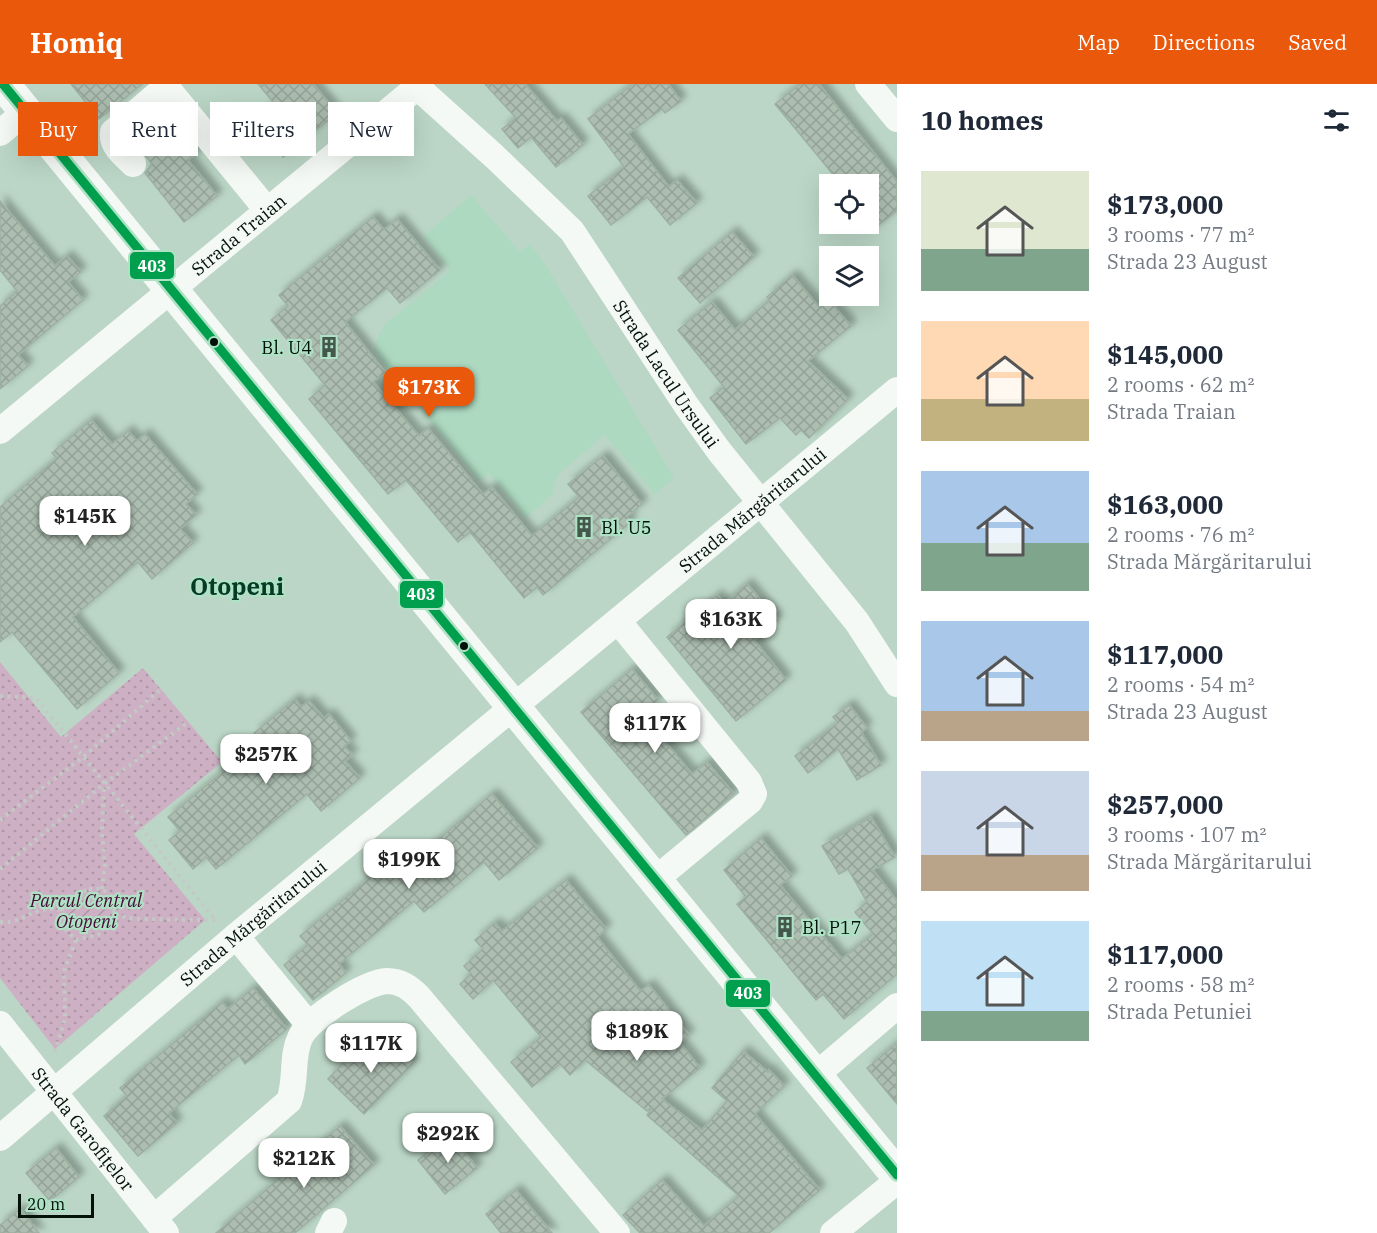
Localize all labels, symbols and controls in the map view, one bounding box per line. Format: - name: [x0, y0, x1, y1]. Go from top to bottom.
- text: Homiq: [30, 24, 123, 61]
- text: Map: [1077, 28, 1120, 56]
- text: Directions: [1153, 28, 1255, 56]
- text: Saved: [1288, 28, 1347, 56]
- chip: Buy: [18, 102, 98, 156]
- chip: Rent: [110, 102, 198, 156]
- chip: Filters: [210, 102, 316, 156]
- chip: New: [328, 102, 414, 156]
- text: 10 homes: [921, 103, 1043, 137]
- icon: filters: [1320, 104, 1353, 137]
- map controls: [819, 174, 879, 306]
- button: locate: [819, 174, 879, 234]
- text: $173,000: [1107, 187, 1223, 221]
- street label: Strada Traian: [186, 189, 291, 280]
- icon: home: [969, 195, 1041, 267]
- text: 3 rooms · 77 m²: [1107, 221, 1254, 248]
- button: layers: [819, 246, 879, 306]
- text: Strada 23 August: [1107, 248, 1268, 275]
- line badge: 403: [129, 251, 175, 280]
- text: 403: [138, 256, 166, 276]
- street label: Strada Lacul Ursului: [609, 295, 725, 453]
- building icon: Bl. U4: [317, 335, 341, 359]
- unlabelled marker: [208, 336, 220, 348]
- place label: Bl. U4: [261, 336, 312, 359]
- text: $145,000: [1107, 337, 1223, 371]
- icon: home: [969, 345, 1041, 417]
- pin: $173K: [387, 367, 471, 418]
- text: 2 rooms · 62 m²: [1107, 371, 1254, 398]
- text: $173K: [397, 373, 461, 400]
- text: Strada Traian: [1107, 398, 1236, 425]
- street label: Strada Mărgăritarului: [674, 442, 831, 577]
- text: $163,000: [1107, 487, 1223, 521]
- icon: home: [969, 495, 1041, 567]
- pin: $145K: [43, 496, 127, 547]
- text: $145K: [53, 502, 117, 529]
- building icon: Bl. U5: [572, 515, 596, 539]
- place label: Bl. U5: [601, 516, 652, 539]
- text: 2 rooms · 76 m²: [1107, 521, 1254, 548]
- text: Strada Mărgăritarului: [1107, 548, 1312, 575]
- district label: Otopeni: [190, 570, 284, 602]
- line badge: 403: [399, 580, 444, 609]
- text: 403: [407, 584, 435, 604]
- pin: $163K: [689, 599, 773, 650]
- text: $163K: [699, 605, 763, 632]
- text: $117,000: [1107, 637, 1223, 671]
- unlabelled marker: [458, 640, 470, 652]
- icon: home: [969, 645, 1041, 717]
- text: 2 rooms · 54 m²: [1107, 671, 1254, 698]
- text: Strada 23 August: [1107, 698, 1268, 725]
- pin: $117K: [613, 703, 697, 754]
- text: $117K: [623, 709, 687, 736]
- pin: $257K: [224, 734, 308, 785]
- text: $257K: [234, 740, 298, 767]
- text: $257,000: [1107, 787, 1223, 821]
- icon: home: [969, 795, 1041, 867]
- text: 3 rooms · 107 m²: [1107, 821, 1266, 848]
- pin: $199K: [367, 839, 451, 890]
- text: $199K: [377, 845, 441, 872]
- text: Strada Mărgăritarului: [1107, 848, 1312, 875]
- street label: Strada Mărgăritarului: [175, 855, 331, 991]
- park label: Parcul Central Otopeni: [29, 889, 143, 933]
- building icon: Bl. P17: [773, 915, 797, 939]
- place label: Bl. P17: [802, 916, 862, 939]
- text: $117,000: [1107, 937, 1223, 971]
- icon: home: [969, 945, 1041, 1017]
- text: 2 rooms · 58 m²: [1107, 971, 1254, 998]
- line badge: 403: [725, 979, 771, 1008]
- text: 403: [734, 983, 762, 1003]
- text: Strada Petuniei: [1107, 998, 1252, 1025]
- pin: $189K: [595, 1011, 679, 1062]
- text: $189K: [605, 1017, 669, 1044]
- pin: $117K: [329, 1023, 413, 1074]
- text: $117K: [339, 1029, 403, 1056]
- street label: Strada Garofițelor: [27, 1062, 140, 1196]
- pin: $292K: [406, 1113, 490, 1164]
- text: $292K: [416, 1119, 480, 1146]
- pin: $212K: [262, 1138, 346, 1189]
- text: $212K: [272, 1144, 336, 1171]
- scale bar: [18, 1191, 94, 1218]
- text: 20 m: [27, 1194, 65, 1214]

